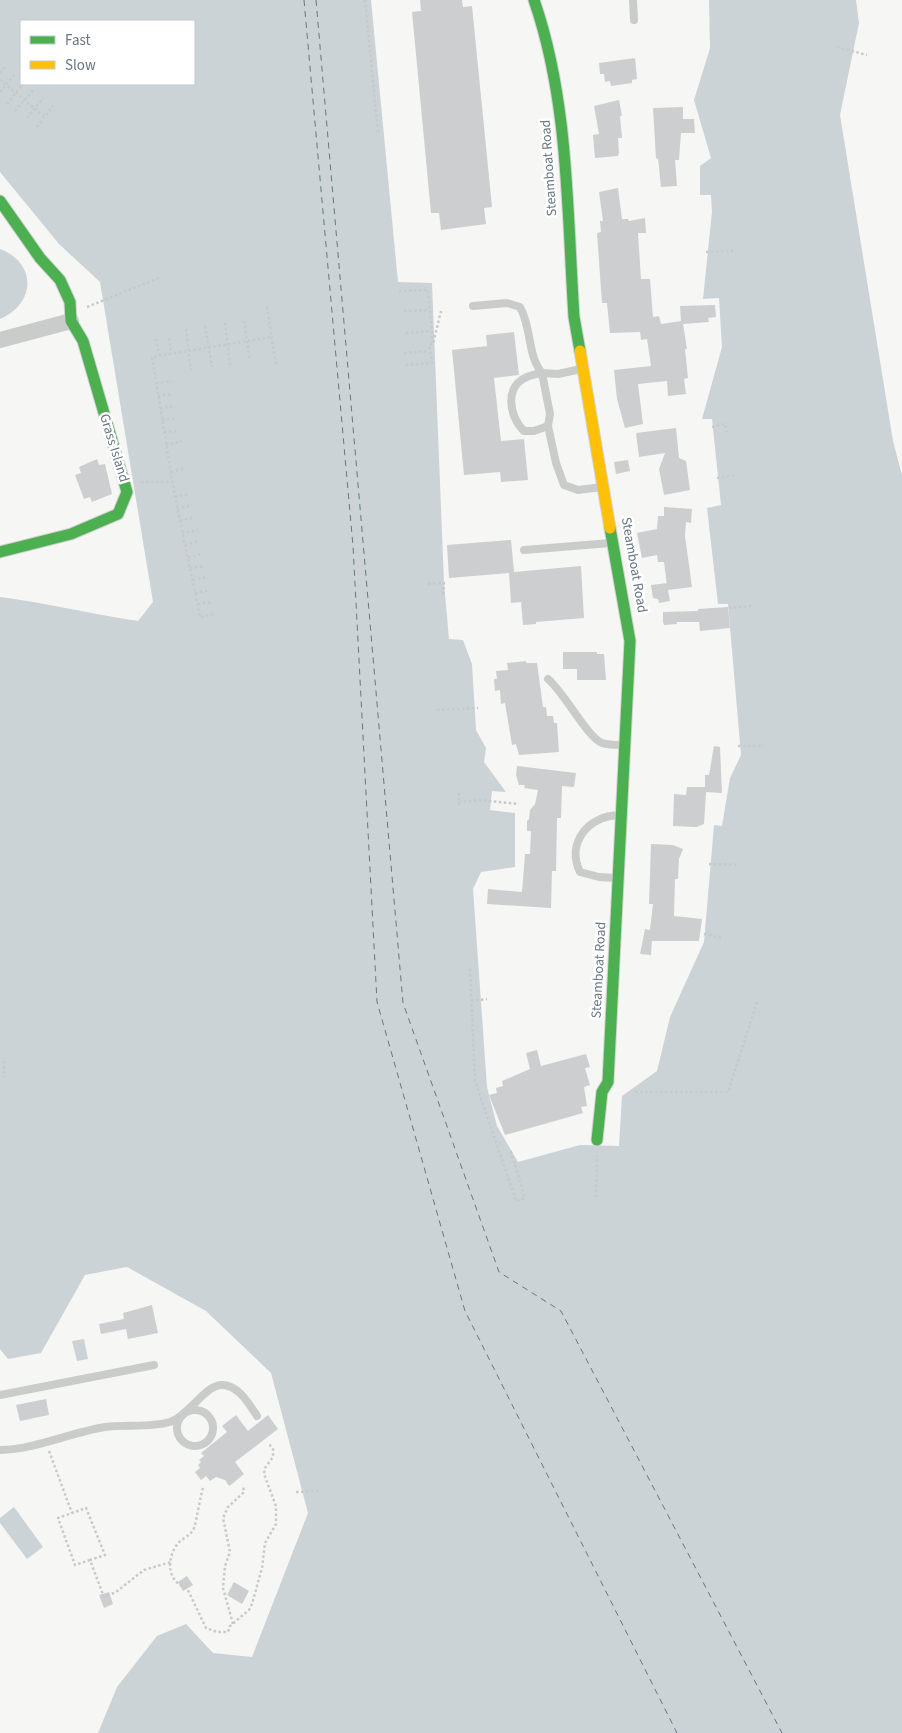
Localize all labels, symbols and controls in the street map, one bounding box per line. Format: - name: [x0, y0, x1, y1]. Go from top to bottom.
- legend: [20, 20, 195, 85]
- text: Fast: [65, 30, 91, 51]
- text: Slow: [65, 55, 96, 76]
- street label: Steamboat Road: [536, 119, 562, 217]
- street label: Grass Island: [94, 411, 134, 485]
- street label: Steamboat Road: [616, 516, 652, 614]
- street label: Steamboat Road: [586, 921, 612, 1019]

